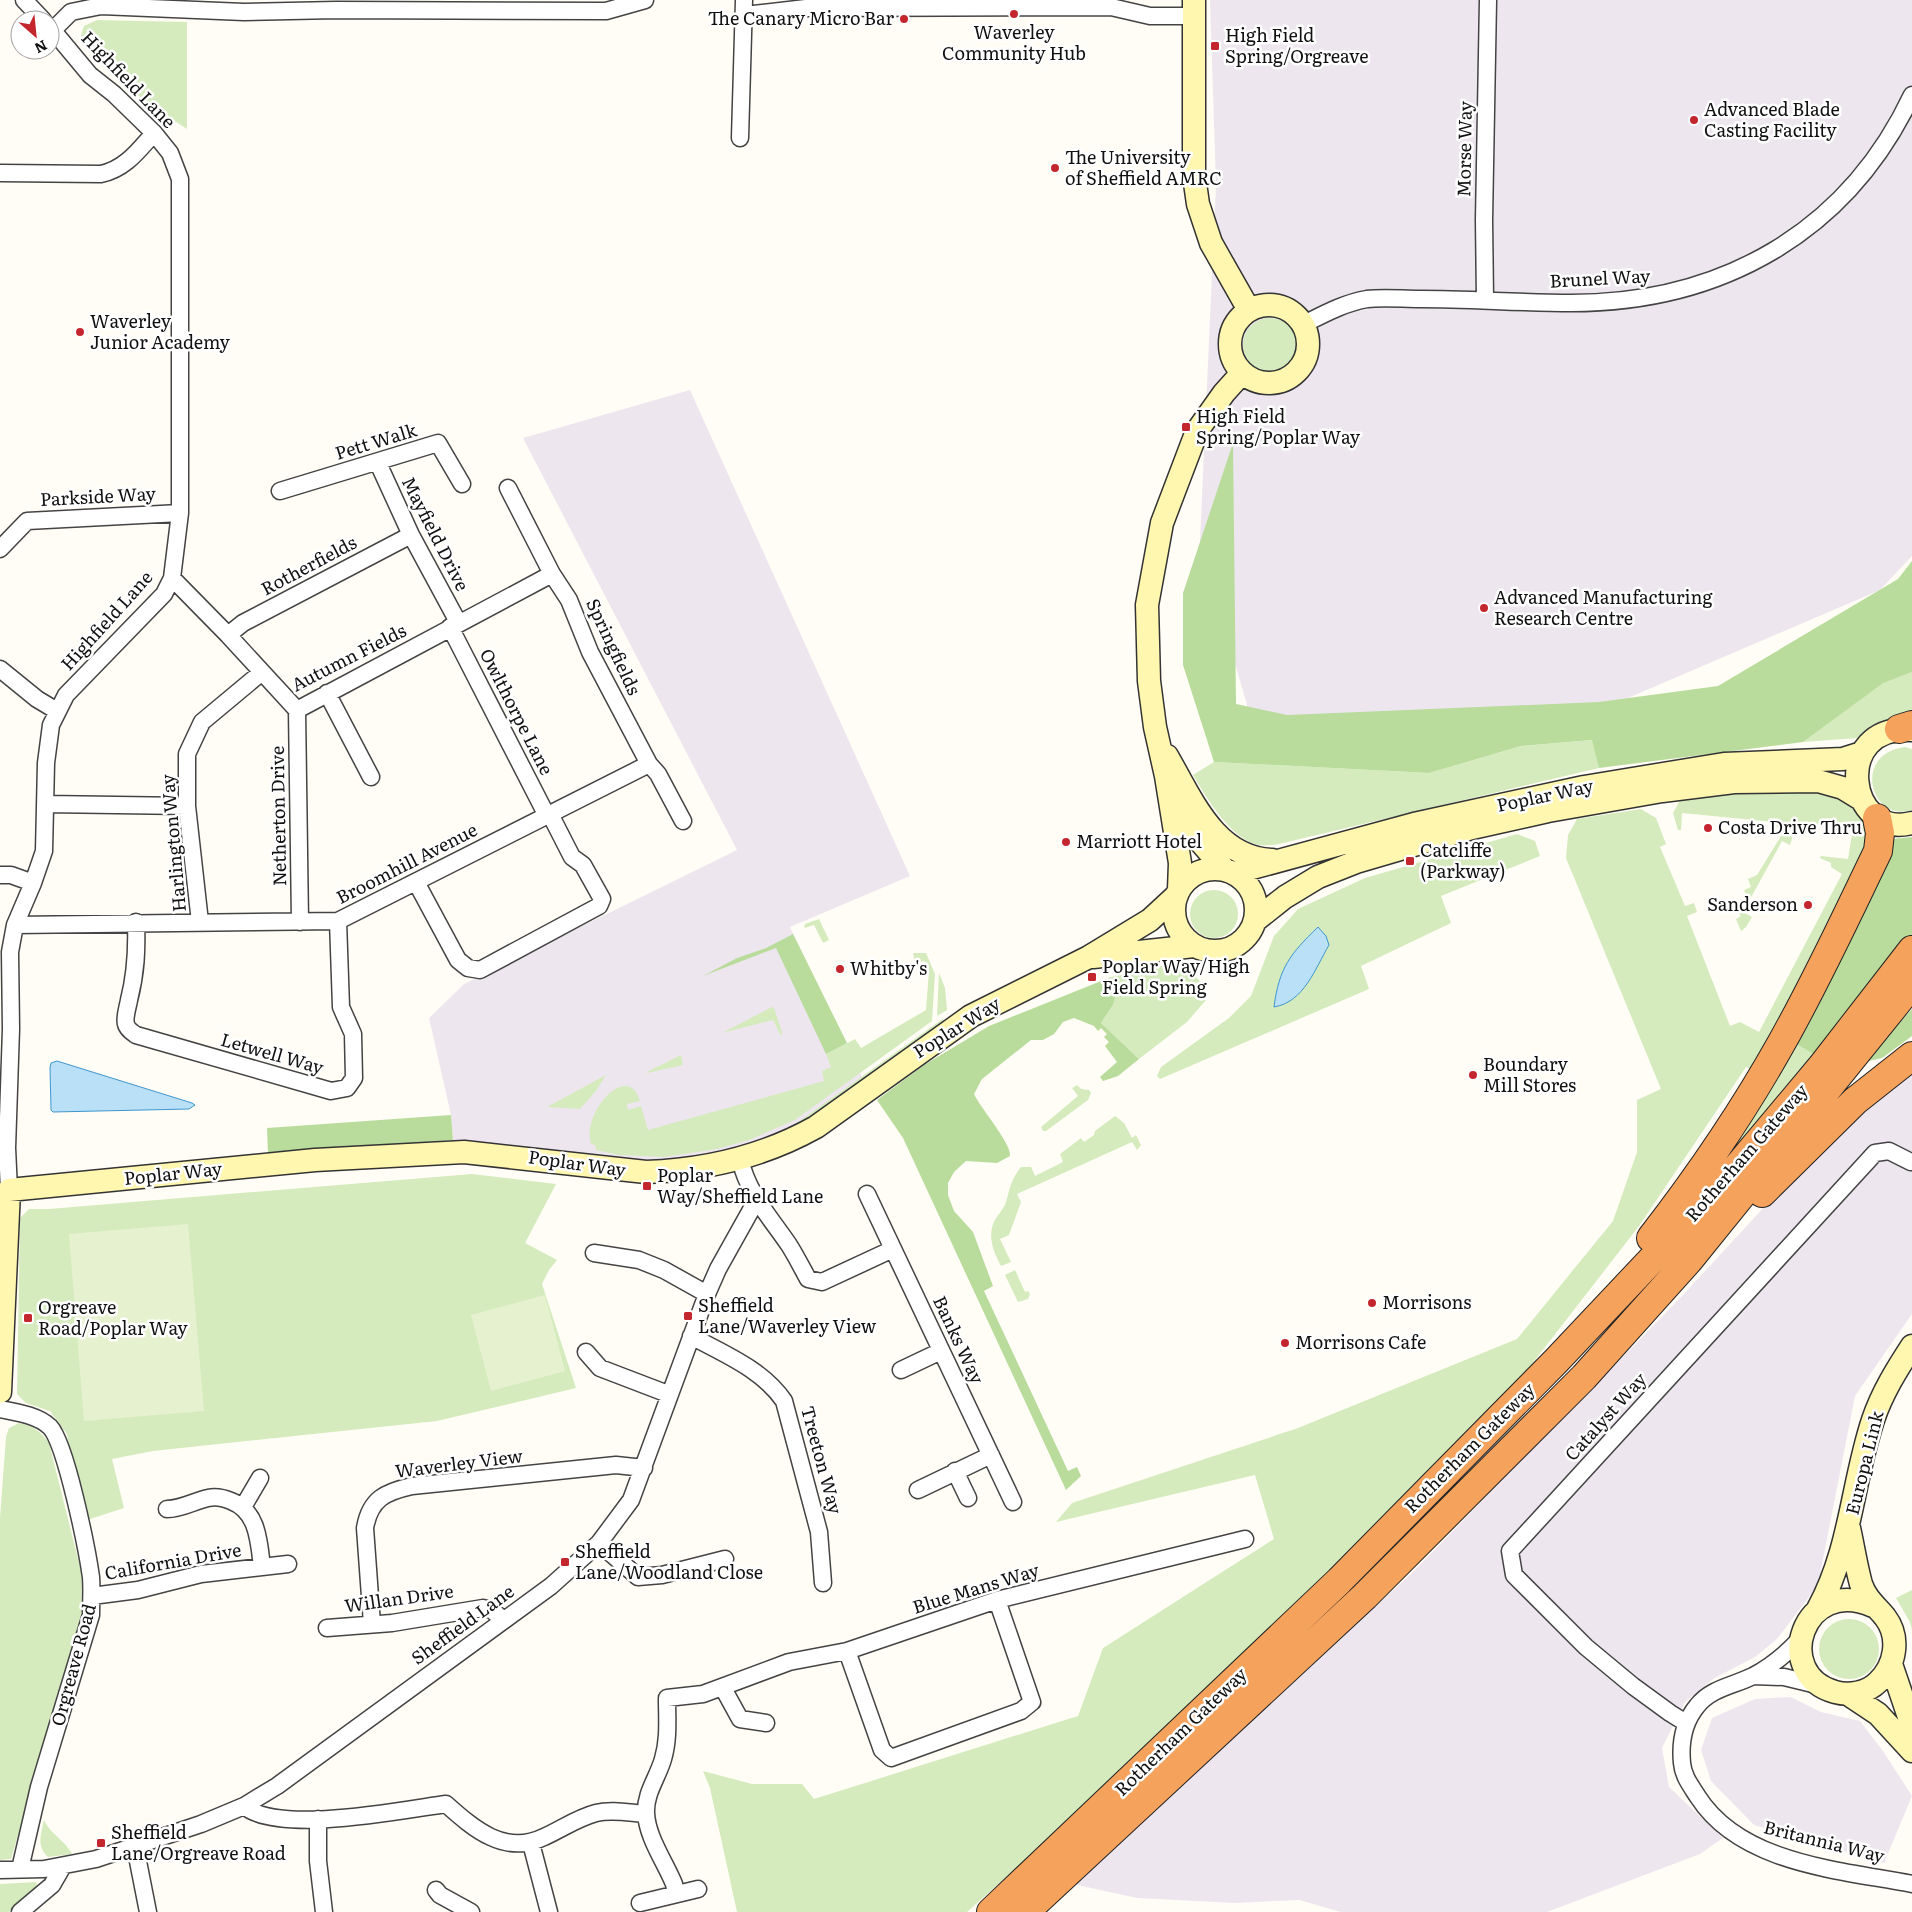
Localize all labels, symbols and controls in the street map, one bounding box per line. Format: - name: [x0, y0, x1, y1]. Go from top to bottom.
- place label: The Canary Micro Bar: [708, 4, 894, 31]
- marker: Waverley Community Hub: [1008, 8, 1020, 20]
- north arrow: [10, 10, 60, 60]
- marker: The Canary Micro Bar: [898, 13, 910, 25]
- place label: Waverley Community Hub: [942, 18, 1086, 66]
- place label: High Field Spring/Orgreave: [1225, 21, 1369, 69]
- street label: Highfield Lane: [76, 24, 183, 134]
- text: N: [31, 36, 51, 59]
- marker: High Field Spring/Orgreave: [1209, 40, 1221, 52]
- place label: Advanced Blade Casting Facility: [1704, 95, 1840, 143]
- street label: Morse Way: [1449, 100, 1478, 197]
- marker: Advanced Blade Casting Facility: [1688, 114, 1700, 126]
- place label: The University of Sheffield AMRC: [1065, 143, 1222, 191]
- marker: The University of Sheffield AMRC: [1049, 162, 1061, 174]
- street label: Brunel Way: [1549, 261, 1652, 294]
- place label: Waverley Junior Academy: [90, 307, 230, 355]
- marker: Waverley Junior Academy: [74, 326, 86, 338]
- place label: High Field Spring/Poplar Way: [1196, 402, 1361, 450]
- street label: Pett Walk: [331, 415, 421, 466]
- marker: High Field Spring/Poplar Way: [1180, 421, 1192, 433]
- street label: Mayfield Drive: [396, 471, 477, 595]
- street label: Parkside Way: [39, 479, 157, 512]
- street label: Rotherfields: [256, 528, 361, 601]
- street label: Highfield Lane: [54, 564, 158, 676]
- place label: Advanced Manufacturing Research Centre: [1494, 583, 1714, 631]
- street label: Springfields: [580, 594, 649, 699]
- marker: Advanced Manufacturing Research Centre: [1478, 602, 1490, 614]
- street label: Autumn Fields: [286, 616, 410, 697]
- street label: Owlthorpe Lane: [474, 643, 561, 779]
- street label: Netherton Drive: [263, 746, 292, 886]
- street label: Poplar Way: [1494, 771, 1596, 818]
- street label: Harlington Way: [153, 772, 192, 913]
- place label: Costa Drive Thru: [1718, 813, 1862, 840]
- street label: Broomhill Avenue: [331, 815, 482, 910]
- marker: Costa Drive Thru: [1702, 822, 1714, 834]
- place label: Marriott Hotel: [1076, 827, 1202, 854]
- marker: Marriott Hotel: [1060, 836, 1072, 848]
- place label: Catcliffe (Parkway): [1420, 836, 1506, 884]
- marker: Catcliffe (Parkway): [1404, 855, 1416, 867]
- place label: Sanderson: [1707, 890, 1798, 917]
- marker: Sanderson: [1802, 899, 1814, 911]
- place label: Poplar Way/High Field Spring: [1102, 952, 1250, 1000]
- place label: Whitby's: [850, 954, 927, 981]
- marker: Whitby's: [834, 963, 846, 975]
- marker: Poplar Way/High Field Spring: [1086, 971, 1098, 983]
- street label: Poplar Way: [907, 989, 1006, 1064]
- street label: Letwell Way: [218, 1025, 328, 1080]
- place label: Boundary Mill Stores: [1483, 1050, 1576, 1098]
- marker: Boundary Mill Stores: [1467, 1069, 1479, 1081]
- street label: Rotherham Gateway: [1678, 1077, 1814, 1227]
- street label: Poplar Way: [527, 1142, 628, 1183]
- street label: Poplar Way: [123, 1154, 224, 1191]
- place label: Poplar Way/Sheffield Lane: [657, 1161, 823, 1209]
- marker: Poplar Way/Sheffield Lane: [641, 1180, 653, 1192]
- place label: Morrisons: [1382, 1288, 1471, 1315]
- place label: Sheffield Lane/Waverley View: [698, 1291, 877, 1339]
- street label: Banks Way: [927, 1291, 992, 1388]
- place label: Orgreave Road/Poplar Way: [38, 1293, 188, 1341]
- marker: Morrisons: [1366, 1297, 1378, 1309]
- marker: Sheffield Lane/Waverley View: [682, 1310, 694, 1322]
- marker: Orgreave Road/Poplar Way: [22, 1312, 34, 1324]
- place label: Morrisons Cafe: [1295, 1328, 1426, 1355]
- marker: Morrisons Cafe: [1279, 1337, 1291, 1349]
- street label: Catalyst Way: [1558, 1365, 1652, 1466]
- street label: Rotherham Gateway: [1397, 1375, 1541, 1518]
- street label: Treeton Way: [795, 1402, 850, 1517]
- street label: Europa Link: [1838, 1407, 1890, 1517]
- street label: Waverley View: [393, 1441, 525, 1484]
- street label: California Drive: [102, 1535, 243, 1586]
- place label: Sheffield Lane/Woodland Close: [575, 1537, 763, 1585]
- street label: Blue Mans Way: [909, 1555, 1043, 1620]
- marker: Sheffield Lane/Woodland Close: [559, 1556, 571, 1568]
- street label: Willan Drive: [343, 1577, 455, 1619]
- street label: Sheffield Lane: [405, 1577, 519, 1670]
- street label: Orgreave Road: [43, 1600, 102, 1729]
- street label: Rotherham Gateway: [1108, 1660, 1253, 1801]
- street label: Britannia Way: [1761, 1812, 1888, 1869]
- place label: Sheffield Lane/Orgreave Road: [111, 1818, 286, 1866]
- marker: Sheffield Lane/Orgreave Road: [95, 1837, 107, 1849]

